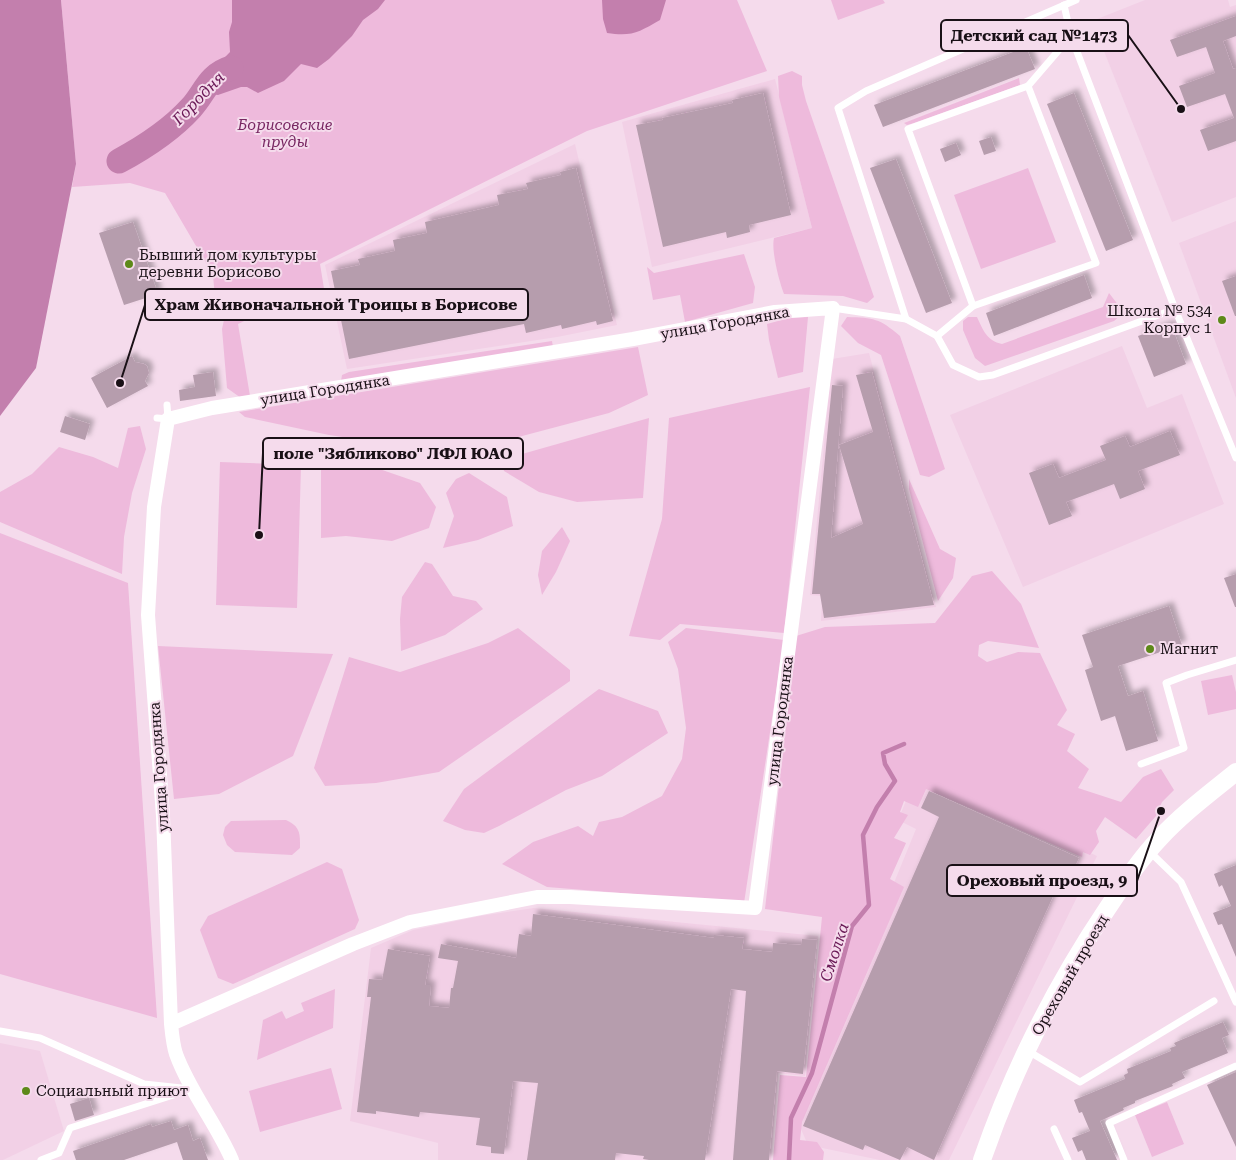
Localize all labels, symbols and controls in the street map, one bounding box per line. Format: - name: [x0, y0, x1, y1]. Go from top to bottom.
- callout: Детский сад №1473: [941, 20, 1128, 51]
- text: Детский сад №1473: [951, 26, 1117, 45]
- water label: Городня: [168, 68, 228, 130]
- park label: Борисовские пруды: [237, 116, 333, 151]
- place label: Бывший дом культуры деревни Борисово: [139, 246, 316, 281]
- marker: Бывший дом культуры деревни Борисово: [123, 258, 135, 270]
- callout: Храм Живоначальной Троицы в Борисове: [145, 289, 528, 320]
- text: Храм Живоначальной Троицы в Борисове: [155, 295, 517, 314]
- place label: Школа № 534 Корпус 1: [1107, 302, 1213, 337]
- street label: улица Городянка: [659, 303, 791, 343]
- marker: Школа № 534 Корпус 1: [1216, 314, 1228, 326]
- street label: улица Городянка: [259, 371, 391, 409]
- callout: поле "Зябликово" ЛФЛ ЮАО: [263, 438, 523, 469]
- text: поле "Зябликово" ЛФЛ ЮАО: [273, 444, 513, 463]
- place label: Магнит: [1160, 640, 1218, 658]
- marker: Магнит: [1144, 643, 1156, 655]
- street label: улица Городянка: [763, 655, 797, 787]
- street label: улица Городянка: [145, 701, 173, 833]
- callout: Ореховый проезд, 9: [947, 865, 1137, 896]
- text: Ореховый проезд, 9: [957, 871, 1127, 890]
- street label: Ореховый проезд: [1028, 911, 1112, 1039]
- water label: Смолка: [816, 920, 853, 984]
- place label: Социальный приют: [36, 1082, 188, 1100]
- marker: Социальный приют: [20, 1085, 32, 1097]

